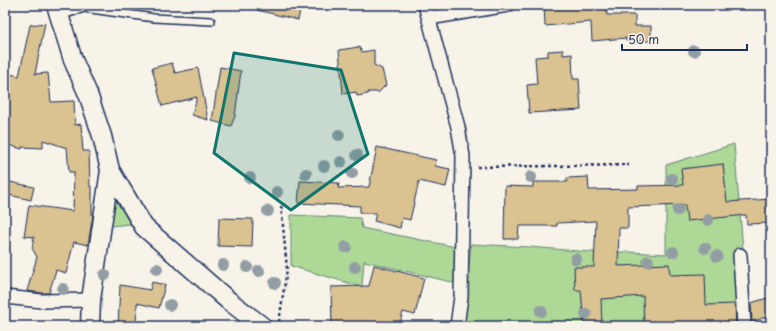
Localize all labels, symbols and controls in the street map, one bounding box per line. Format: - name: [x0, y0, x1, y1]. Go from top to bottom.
- scale bar: [622, 26, 747, 52]
- text: 50 m: [628, 30, 659, 48]

